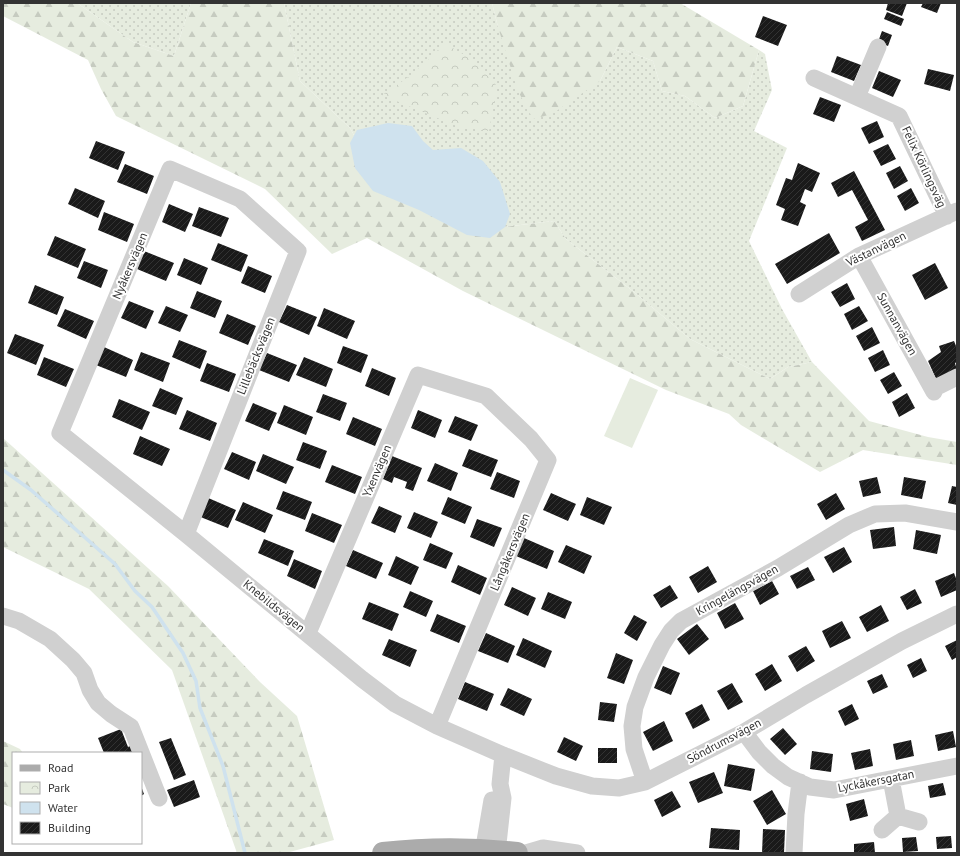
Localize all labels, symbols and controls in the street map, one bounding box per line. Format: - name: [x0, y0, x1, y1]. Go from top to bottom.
- street label: Felix Körlingsväg: [899, 124, 950, 210]
- street label: Västanvägen: [843, 228, 908, 270]
- street label: Nyåkersvägen: [109, 230, 150, 302]
- street label: Sunnanvägen: [874, 290, 921, 358]
- street label: Lillebäcksvägen: [233, 315, 278, 397]
- street label: Yxenvägen: [359, 442, 394, 499]
- street label: Långåkersvägen: [486, 511, 533, 593]
- street label: Kringelängsvägen: [693, 561, 781, 618]
- street label: Knebildsvägen: [240, 576, 308, 635]
- street label: Söndrumsvägen: [684, 715, 763, 766]
- legend: [12, 752, 142, 844]
- text: Road: [48, 760, 73, 775]
- street label: Lyckåkersgatan: [836, 766, 915, 795]
- text: Park: [48, 780, 70, 795]
- text: Water: [48, 800, 78, 815]
- text: Building: [48, 820, 91, 835]

